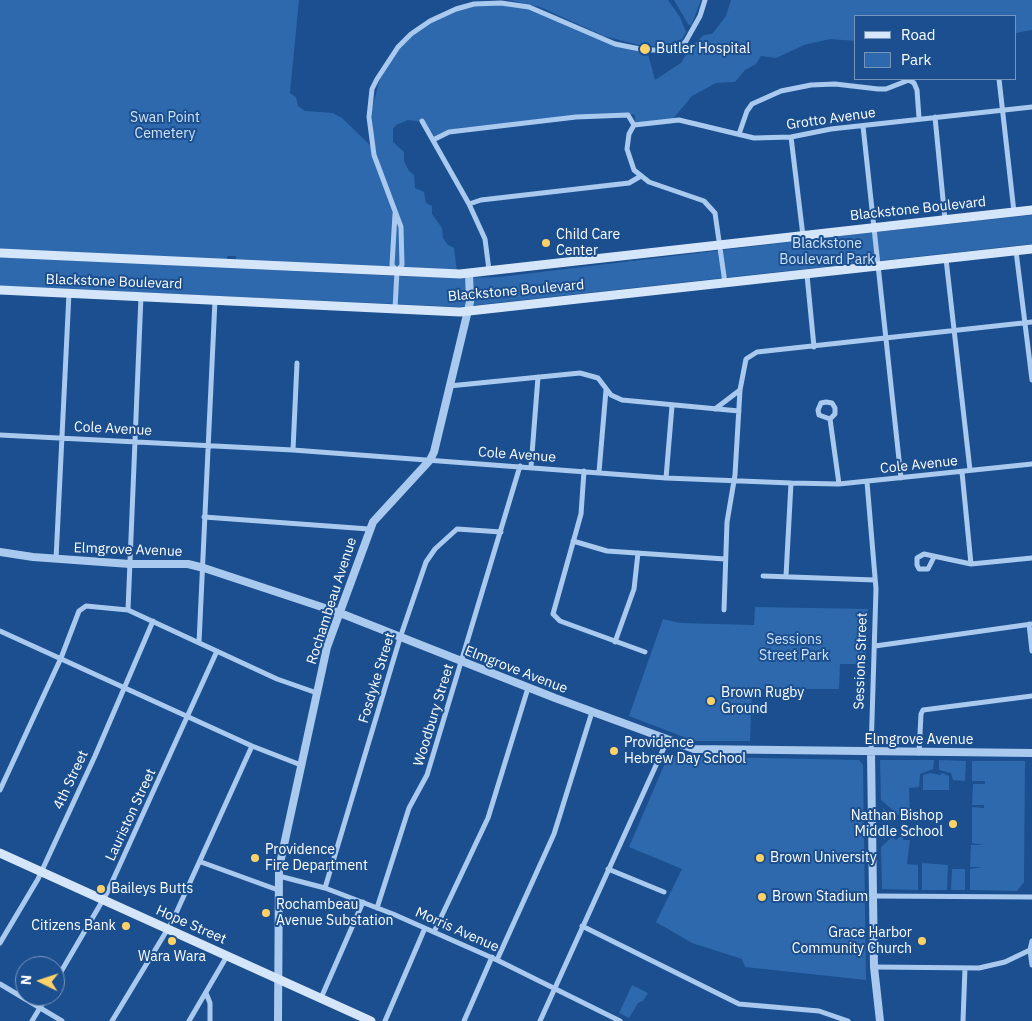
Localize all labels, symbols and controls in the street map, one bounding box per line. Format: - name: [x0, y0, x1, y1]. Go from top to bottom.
- legend: [854, 15, 1017, 80]
- text: Road: [901, 25, 936, 44]
- place label: Butler Hospital: [656, 41, 750, 57]
- marker: Butler Hospital: [638, 42, 652, 56]
- text: Park: [901, 50, 931, 69]
- street label: Grotto Avenue: [785, 104, 877, 134]
- park label: Swan Point Cemetery: [130, 110, 200, 142]
- street label: Blackstone Boulevard: [849, 193, 987, 225]
- place label: Child Care Center: [556, 227, 620, 260]
- park label: Blackstone Boulevard Park: [779, 236, 875, 268]
- marker: Child Care Center: [540, 237, 552, 249]
- street label: Blackstone Boulevard: [45, 271, 183, 293]
- street label: Blackstone Boulevard: [447, 277, 585, 305]
- street label: Cole Avenue: [74, 419, 152, 439]
- street label: Cole Avenue: [477, 444, 557, 466]
- street label: Cole Avenue: [879, 453, 959, 477]
- street label: Rochambeau Avenue: [304, 535, 360, 667]
- street label: Elmgrove Avenue: [73, 540, 183, 560]
- street label: Sessions Street: [851, 612, 871, 710]
- street label: Fosdyke Street: [355, 631, 399, 725]
- park label: Sessions Street Park: [759, 632, 829, 664]
- street label: Elmgrove Avenue: [462, 643, 570, 697]
- street label: Woodbury Street: [410, 662, 458, 768]
- place label: Brown Rugby Ground: [721, 685, 804, 718]
- marker: Brown Rugby Ground: [705, 695, 717, 707]
- street label: Elmgrove Avenue: [865, 732, 973, 748]
- place label: Providence Hebrew Day School: [624, 735, 746, 768]
- marker: Providence Hebrew Day School: [608, 745, 620, 757]
- street label: 4th Street: [50, 748, 92, 812]
- street label: Lauriston Street: [102, 766, 160, 864]
- place label: Nathan Bishop Middle School: [851, 808, 943, 840]
- marker: Nathan Bishop Middle School: [947, 818, 959, 830]
- place label: Providence Fire Department: [265, 842, 368, 874]
- place label: Brown University: [770, 850, 877, 866]
- marker: Providence Fire Department: [249, 852, 261, 864]
- marker: Brown University: [754, 852, 766, 864]
- place label: Baileys Butts: [111, 881, 193, 897]
- marker: Baileys Butts: [95, 883, 107, 895]
- place label: Brown Stadium: [772, 889, 868, 905]
- marker: Brown Stadium: [756, 891, 768, 903]
- place label: Rochambeau Avenue Substation: [276, 897, 394, 930]
- street label: Hope Street: [153, 902, 229, 948]
- street label: Morris Avenue: [413, 904, 501, 956]
- marker: Rochambeau Avenue Substation: [260, 907, 272, 919]
- place label: Citizens Bank: [31, 918, 116, 934]
- marker: Citizens Bank: [120, 920, 132, 932]
- place label: Grace Harbor Community Church: [792, 925, 912, 958]
- marker: Wara Wara: [166, 935, 178, 947]
- marker: Grace Harbor Community Church: [916, 935, 928, 947]
- place label: Wara Wara: [138, 949, 206, 965]
- north arrow: [15, 956, 65, 1006]
- text: N: [17, 974, 35, 986]

